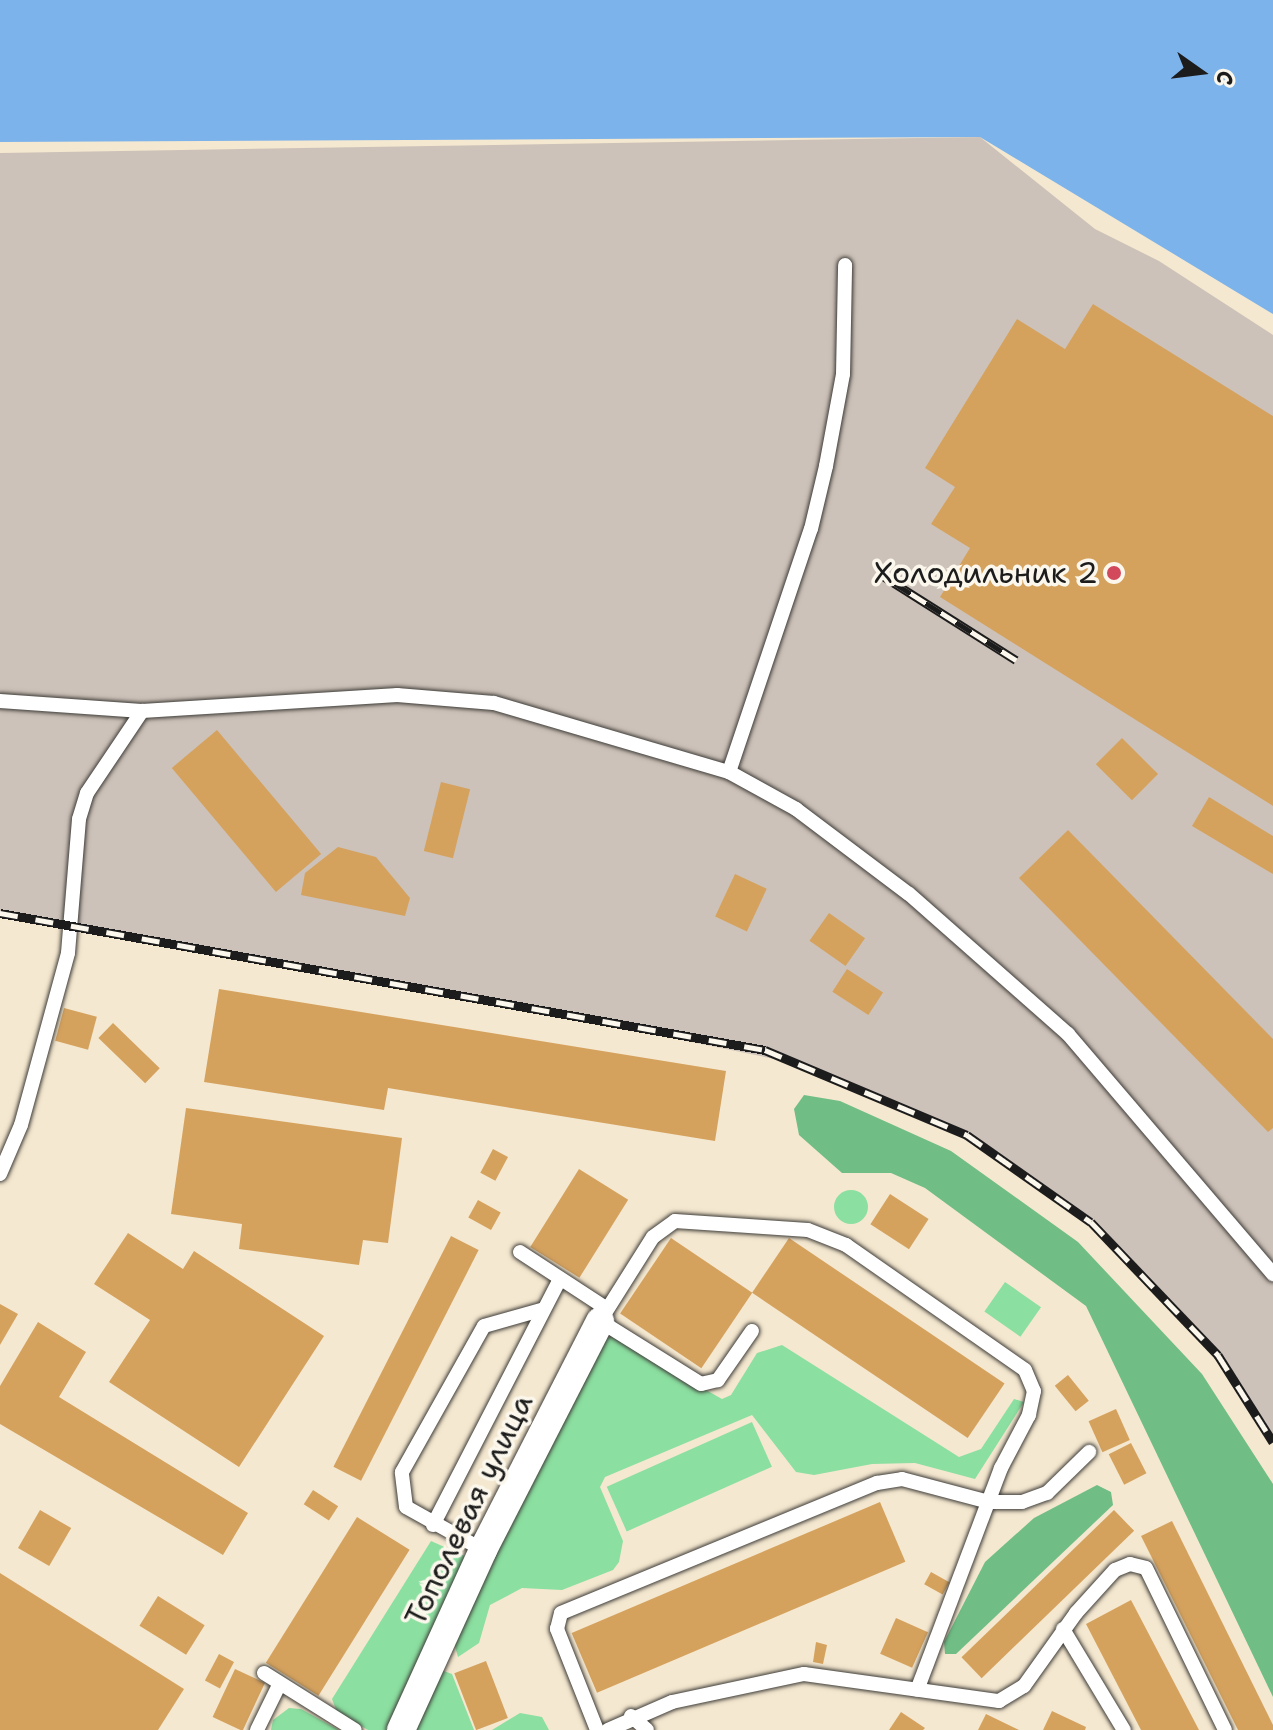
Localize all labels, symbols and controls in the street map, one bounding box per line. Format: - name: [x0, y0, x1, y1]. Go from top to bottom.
- north arrow: [1161, 32, 1241, 112]
- text: С: [1209, 68, 1240, 88]
- place label: Холодильник 2: [874, 555, 1098, 591]
- marker: Холодильник 2: [1105, 564, 1123, 582]
- street label: Тополевая улица: [397, 1388, 541, 1632]

